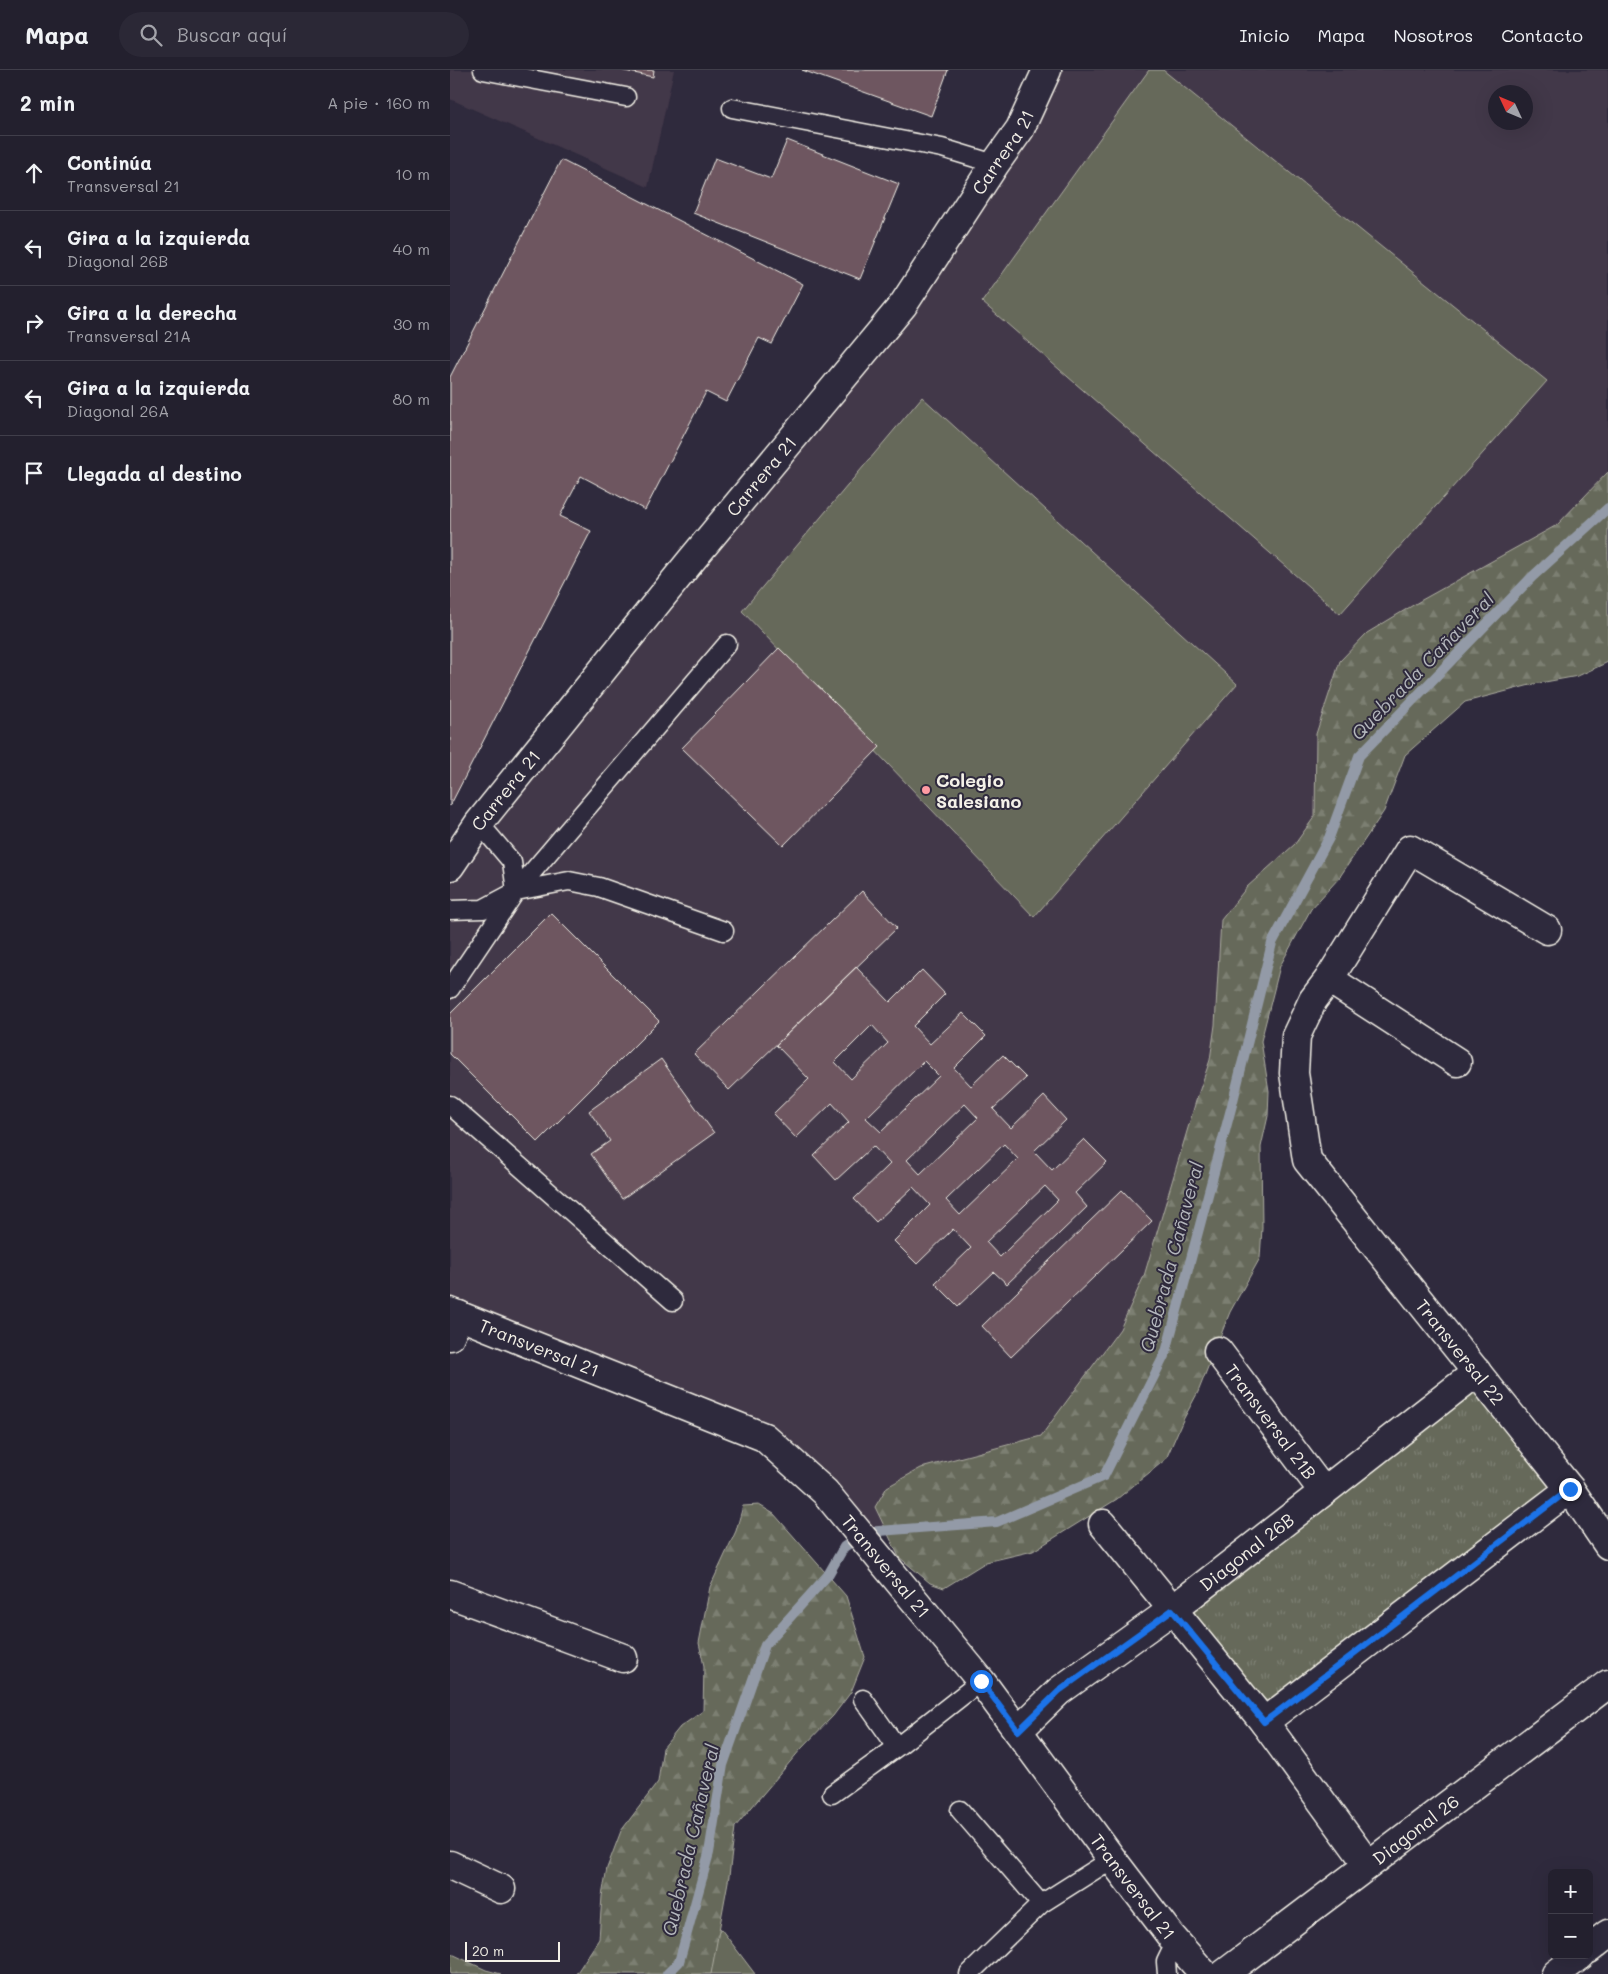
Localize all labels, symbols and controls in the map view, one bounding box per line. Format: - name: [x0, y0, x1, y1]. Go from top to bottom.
- search box: [119, 12, 469, 57]
- text: Mapa: [25, 19, 89, 50]
- icon: search: [137, 21, 165, 49]
- text: Buscar aquí: [177, 22, 287, 47]
- text: Inicio: [1239, 23, 1290, 47]
- text: Mapa: [1318, 23, 1365, 47]
- text: Nosotros: [1393, 23, 1473, 47]
- text: Contacto: [1501, 23, 1583, 47]
- north arrow: [1488, 85, 1533, 130]
- text: 2 min: [20, 89, 75, 116]
- text: A pie · 160 m: [327, 92, 430, 113]
- street label: Carrera 21: [966, 106, 1039, 199]
- text: Continúa: [67, 150, 152, 175]
- icon: ahead: [20, 159, 48, 187]
- text: 10 m: [395, 163, 430, 184]
- text: Transversal 21: [67, 175, 180, 196]
- text: Gira a la izquierda: [67, 225, 250, 250]
- icon: left: [20, 234, 48, 262]
- text: 40 m: [393, 238, 430, 259]
- text: Diagonal 26B: [67, 250, 168, 271]
- text: Gira a la derecha: [67, 300, 237, 325]
- icon: right: [20, 309, 48, 337]
- text: 30 m: [393, 313, 430, 334]
- text: Transversal 21A: [67, 325, 191, 346]
- text: Gira a la izquierda: [67, 375, 250, 400]
- icon: left: [20, 384, 48, 412]
- text: 80 m: [393, 388, 430, 409]
- text: Diagonal 26A: [67, 400, 169, 421]
- street label: Carrera 21: [721, 431, 801, 521]
- icon: arrive: [20, 459, 48, 487]
- text: Llegada al destino: [67, 461, 242, 486]
- water label: Quebrada Cañaveral: [1345, 587, 1499, 745]
- street label: Carrera 21: [465, 745, 545, 835]
- place label: Colegio Salesiano: [936, 768, 1021, 813]
- marker: Colegio Salesiano: [920, 784, 932, 796]
- water label: Quebrada Cañaveral: [1134, 1159, 1209, 1355]
- street label: Transversal 22: [1411, 1294, 1510, 1410]
- street label: Transversal 21: [476, 1313, 603, 1382]
- street label: Transversal 21B: [1220, 1359, 1322, 1484]
- route end: [1559, 1478, 1582, 1501]
- street label: Diagonal 26B: [1194, 1507, 1299, 1596]
- street label: Transversal 21: [836, 1509, 936, 1623]
- route start: [970, 1670, 993, 1693]
- water label: Quebrada Cañaveral: [656, 1741, 724, 1938]
- street label: Diagonal 26: [1367, 1789, 1464, 1870]
- street label: Transversal 21: [1085, 1829, 1181, 1944]
- map controls: [1548, 1869, 1593, 1959]
- button: +: [1548, 1869, 1593, 1914]
- button: −: [1548, 1914, 1593, 1959]
- scale bar: [465, 1939, 560, 1962]
- text: 20 m: [472, 1941, 504, 1960]

